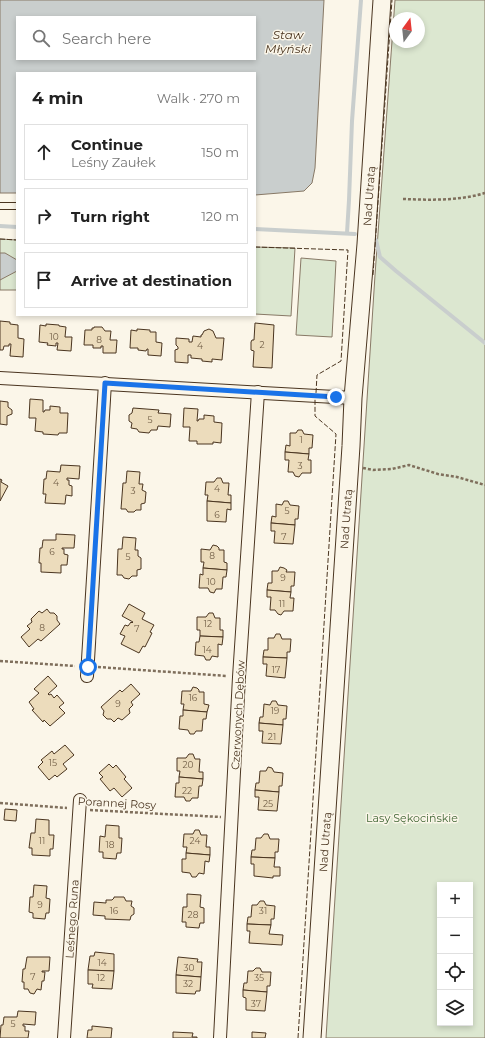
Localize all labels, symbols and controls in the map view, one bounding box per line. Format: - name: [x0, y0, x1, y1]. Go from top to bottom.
- north arrow: [389, 12, 425, 48]
- search box: [16, 16, 256, 60]
- icon: search: [30, 27, 52, 49]
- water label: Staw Młyński: [265, 27, 312, 56]
- text: Search here: [62, 29, 151, 48]
- text: 4 min: [32, 88, 83, 108]
- text: Walk · 270 m: [157, 90, 240, 106]
- text: Continue: [71, 135, 143, 154]
- icon: ahead: [33, 141, 55, 163]
- text: 150 m: [201, 144, 239, 160]
- text: Leśny Zaułek: [71, 154, 156, 170]
- street label: Nad Utratą: [360, 166, 378, 226]
- icon: right: [33, 205, 55, 227]
- text: Turn right: [71, 207, 150, 226]
- text: 120 m: [201, 208, 239, 224]
- icon: arrive: [33, 269, 55, 291]
- text: Arrive at destination: [71, 271, 232, 290]
- house number: 10: [49, 331, 59, 342]
- house number: 8: [96, 334, 102, 345]
- house number: 2: [259, 339, 265, 350]
- house number: 4: [197, 340, 203, 351]
- route end: [327, 388, 345, 406]
- house number: 5: [147, 414, 153, 425]
- house number: 1: [299, 434, 303, 445]
- house number: 3: [297, 460, 303, 471]
- house number: 4: [53, 477, 59, 488]
- house number: 4: [214, 483, 220, 494]
- house number: 3: [130, 485, 136, 496]
- street label: Nad Utratą: [337, 489, 355, 549]
- house number: 5: [284, 505, 290, 516]
- house number: 6: [214, 509, 220, 520]
- house number: 7: [281, 531, 287, 542]
- house number: 6: [49, 546, 55, 557]
- house number: 8: [209, 550, 215, 561]
- house number: 5: [125, 551, 131, 562]
- house number: 9: [280, 572, 286, 583]
- house number: 10: [206, 576, 216, 587]
- house number: 11: [279, 598, 285, 609]
- house number: 12: [204, 618, 212, 629]
- house number: 8: [39, 622, 45, 633]
- house number: 7: [134, 623, 140, 634]
- house number: 14: [202, 644, 212, 655]
- route start: [79, 658, 97, 676]
- street label: Czerwonych Dębów: [228, 659, 248, 770]
- house number: 17: [272, 664, 280, 675]
- house number: 16: [189, 692, 198, 703]
- house number: 9: [115, 698, 121, 709]
- house number: 19: [271, 705, 280, 716]
- house number: 21: [268, 731, 276, 742]
- house number: 15: [49, 757, 57, 768]
- house number: 20: [182, 759, 194, 770]
- house number: 22: [182, 785, 192, 796]
- street label: Porannej Rosy: [77, 794, 157, 812]
- house number: 25: [263, 798, 273, 809]
- park label: Lasy Sękocińskie: [366, 811, 458, 825]
- street label: Nad Utratą: [316, 812, 334, 872]
- house number: 11: [39, 835, 45, 846]
- house number: 24: [190, 835, 200, 846]
- house number: 18: [106, 839, 115, 850]
- street label: Leśnego Runa: [62, 879, 82, 959]
- map controls: [437, 882, 473, 1026]
- button: +: [437, 882, 473, 918]
- house number: 9: [37, 899, 43, 910]
- house number: 16: [110, 905, 119, 916]
- house number: 31: [259, 905, 267, 916]
- house number: 28: [188, 909, 199, 920]
- button: −: [437, 918, 473, 954]
- button: locate: [437, 954, 473, 990]
- house number: 14: [97, 957, 107, 968]
- house number: 30: [183, 962, 195, 973]
- house number: 7: [30, 971, 36, 982]
- house number: 12: [97, 972, 105, 983]
- house number: 35: [254, 972, 264, 983]
- house number: 32: [183, 978, 193, 989]
- button: layers: [437, 990, 473, 1026]
- house number: 37: [251, 998, 261, 1009]
- house number: 5: [10, 1018, 16, 1029]

